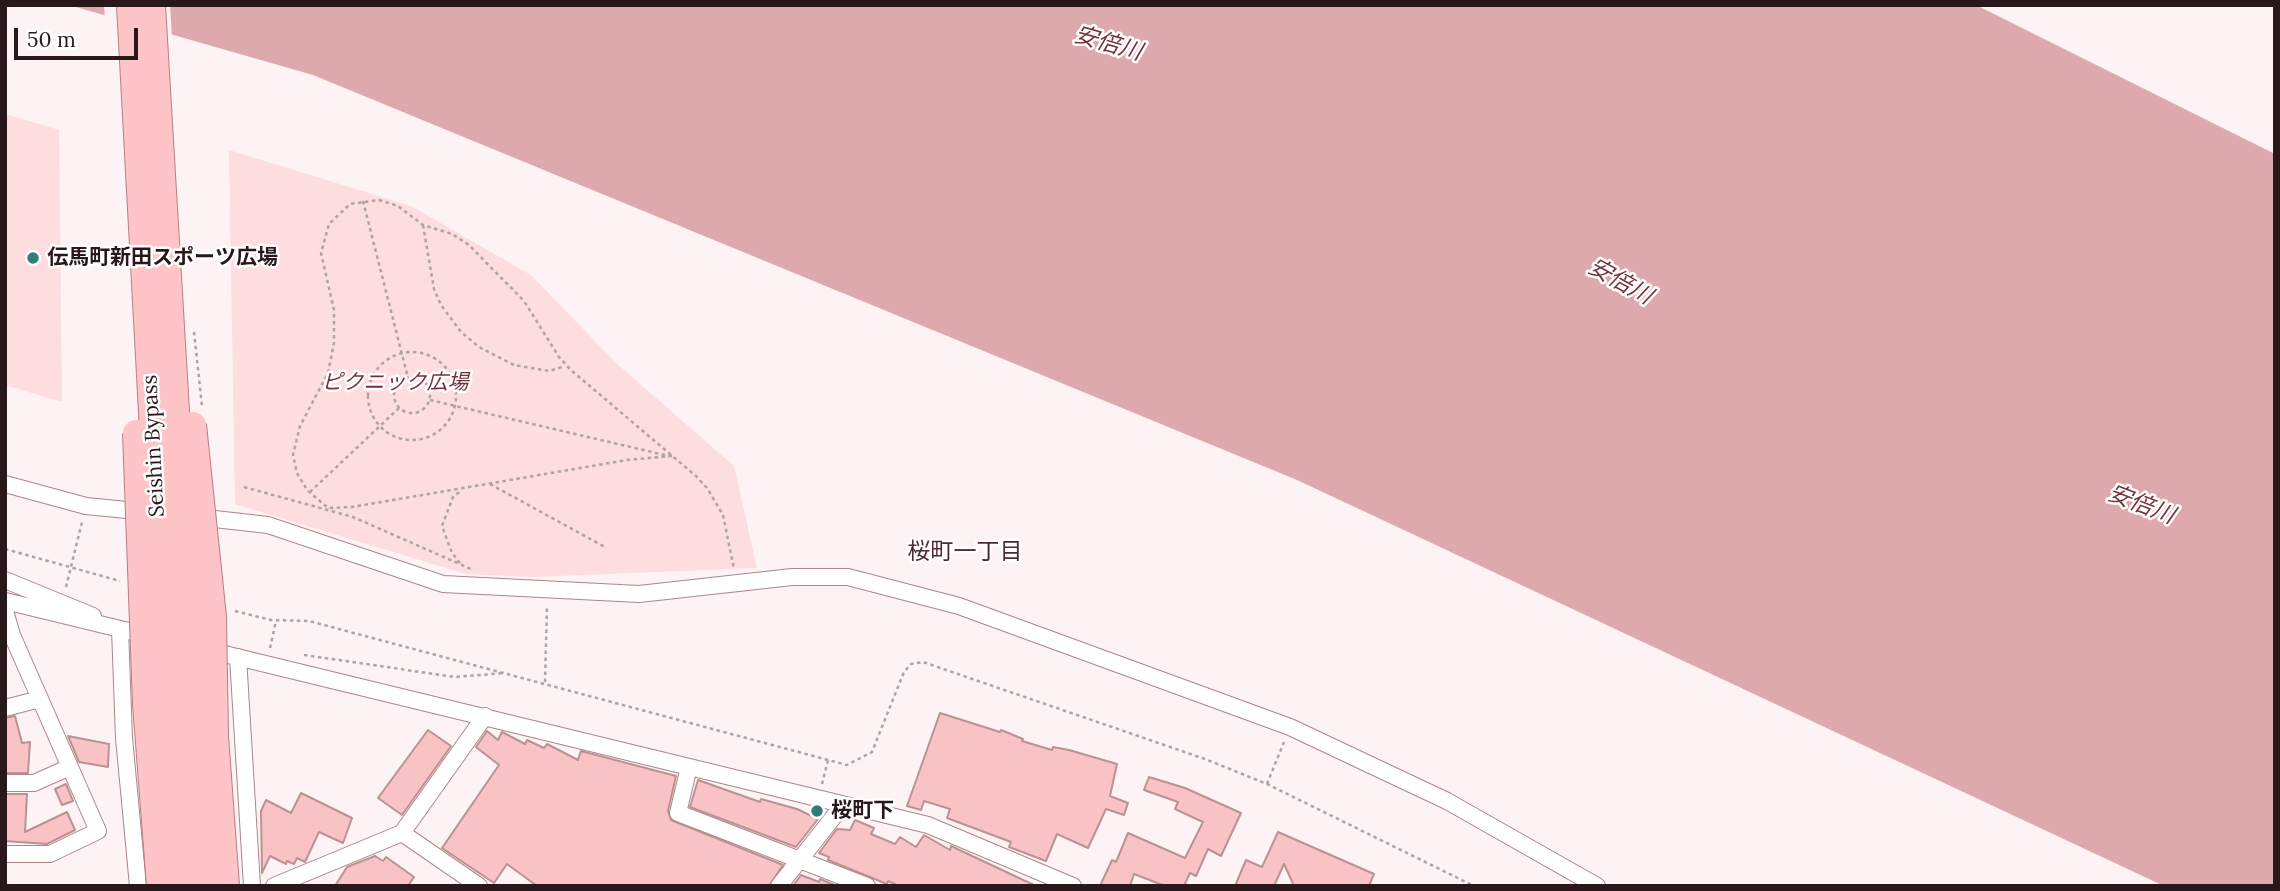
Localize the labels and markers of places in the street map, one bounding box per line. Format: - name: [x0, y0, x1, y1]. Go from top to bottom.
- place label: 伝馬町新田スポーツ広場: [47, 245, 278, 271]
- marker: 伝馬町新田スポーツ広場: [25, 250, 41, 266]
- place label: 桜町下: [831, 798, 894, 824]
- marker: 桜町下: [809, 803, 825, 819]

